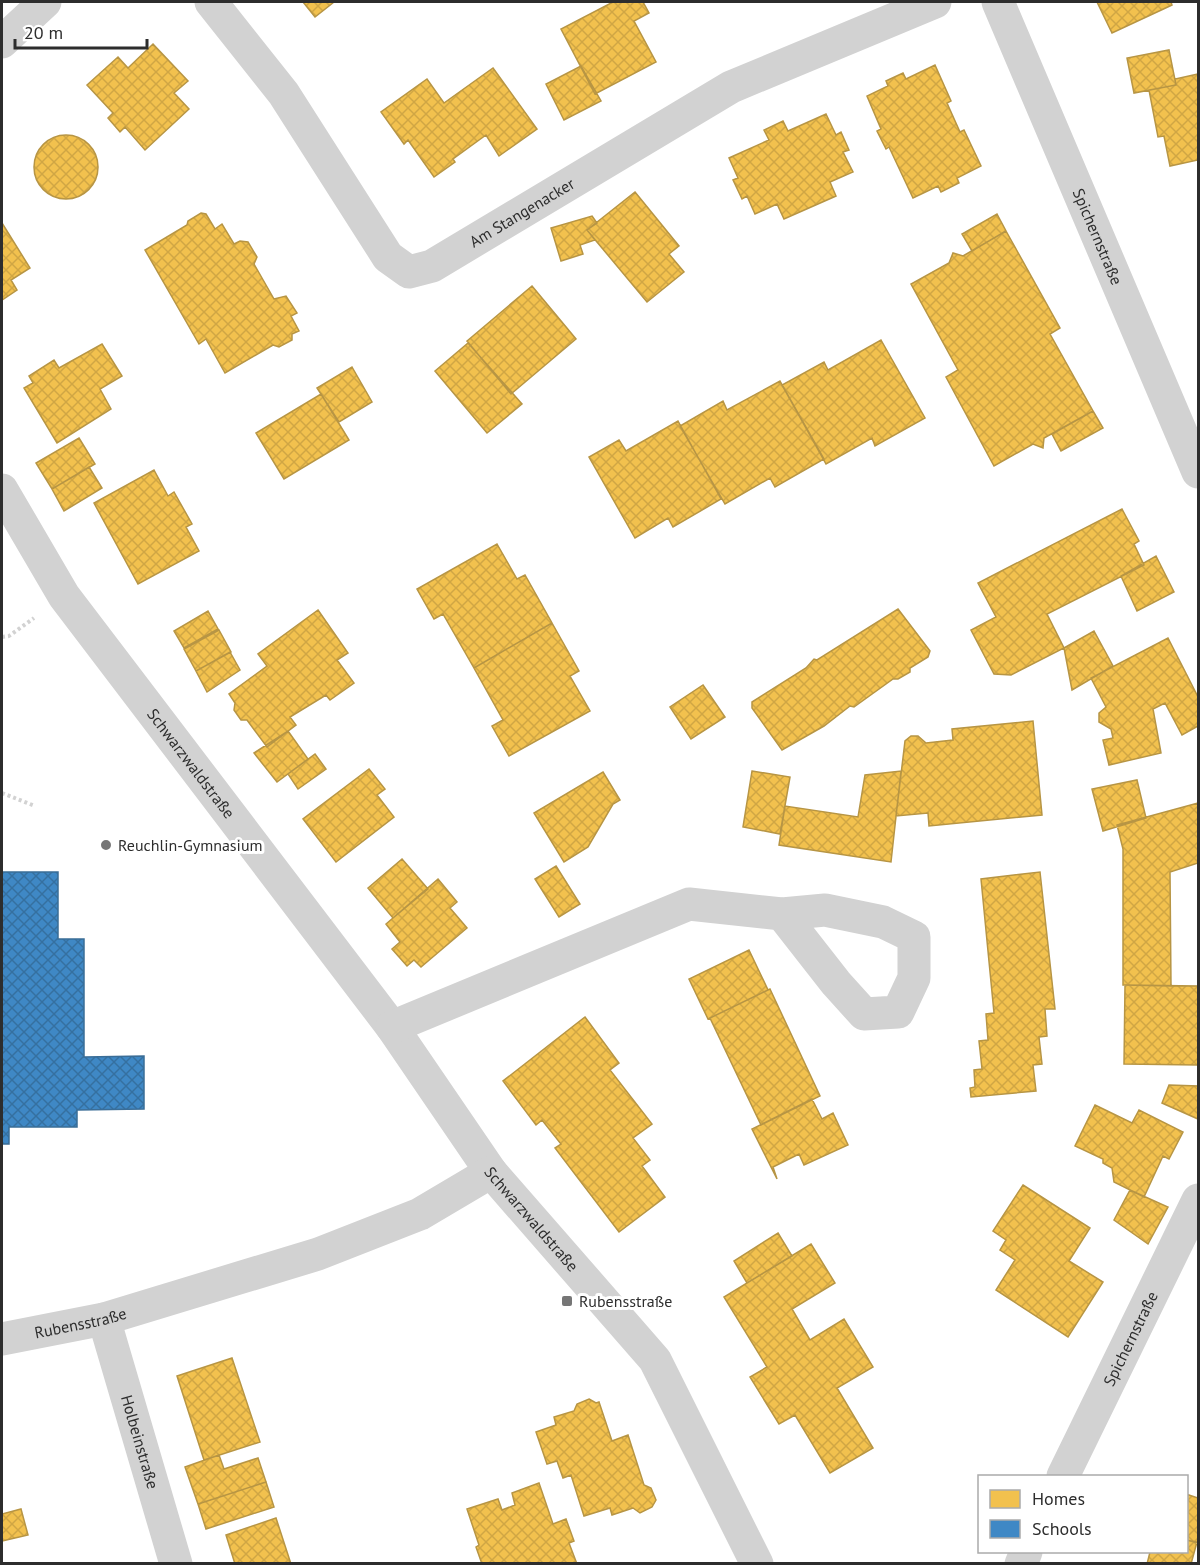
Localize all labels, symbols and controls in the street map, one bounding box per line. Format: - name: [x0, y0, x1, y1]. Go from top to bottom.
- scale bar: [15, 12, 147, 50]
- text: 20 m: [24, 21, 63, 44]
- street label: Am Stangenacker: [466, 173, 578, 251]
- street label: Spichernstraße: [1068, 185, 1127, 288]
- street label: Schwarzwaldstraße: [143, 704, 240, 822]
- place label: Reuchlin-Gymnasium: [118, 835, 263, 855]
- marker: Reuchlin-Gymnasium: [99, 838, 113, 852]
- street label: Schwarzwaldstraße: [480, 1163, 583, 1275]
- street label: Spichernstraße: [1099, 1288, 1162, 1389]
- place label: Rubensstraße: [579, 1291, 672, 1311]
- marker: Rubensstraße: [560, 1294, 574, 1308]
- street label: Rubensstraße: [33, 1303, 129, 1342]
- street label: Holbeinstraße: [117, 1392, 163, 1491]
- legend: [978, 1475, 1188, 1553]
- text: Homes: [1032, 1487, 1085, 1510]
- text: Schools: [1032, 1517, 1092, 1540]

